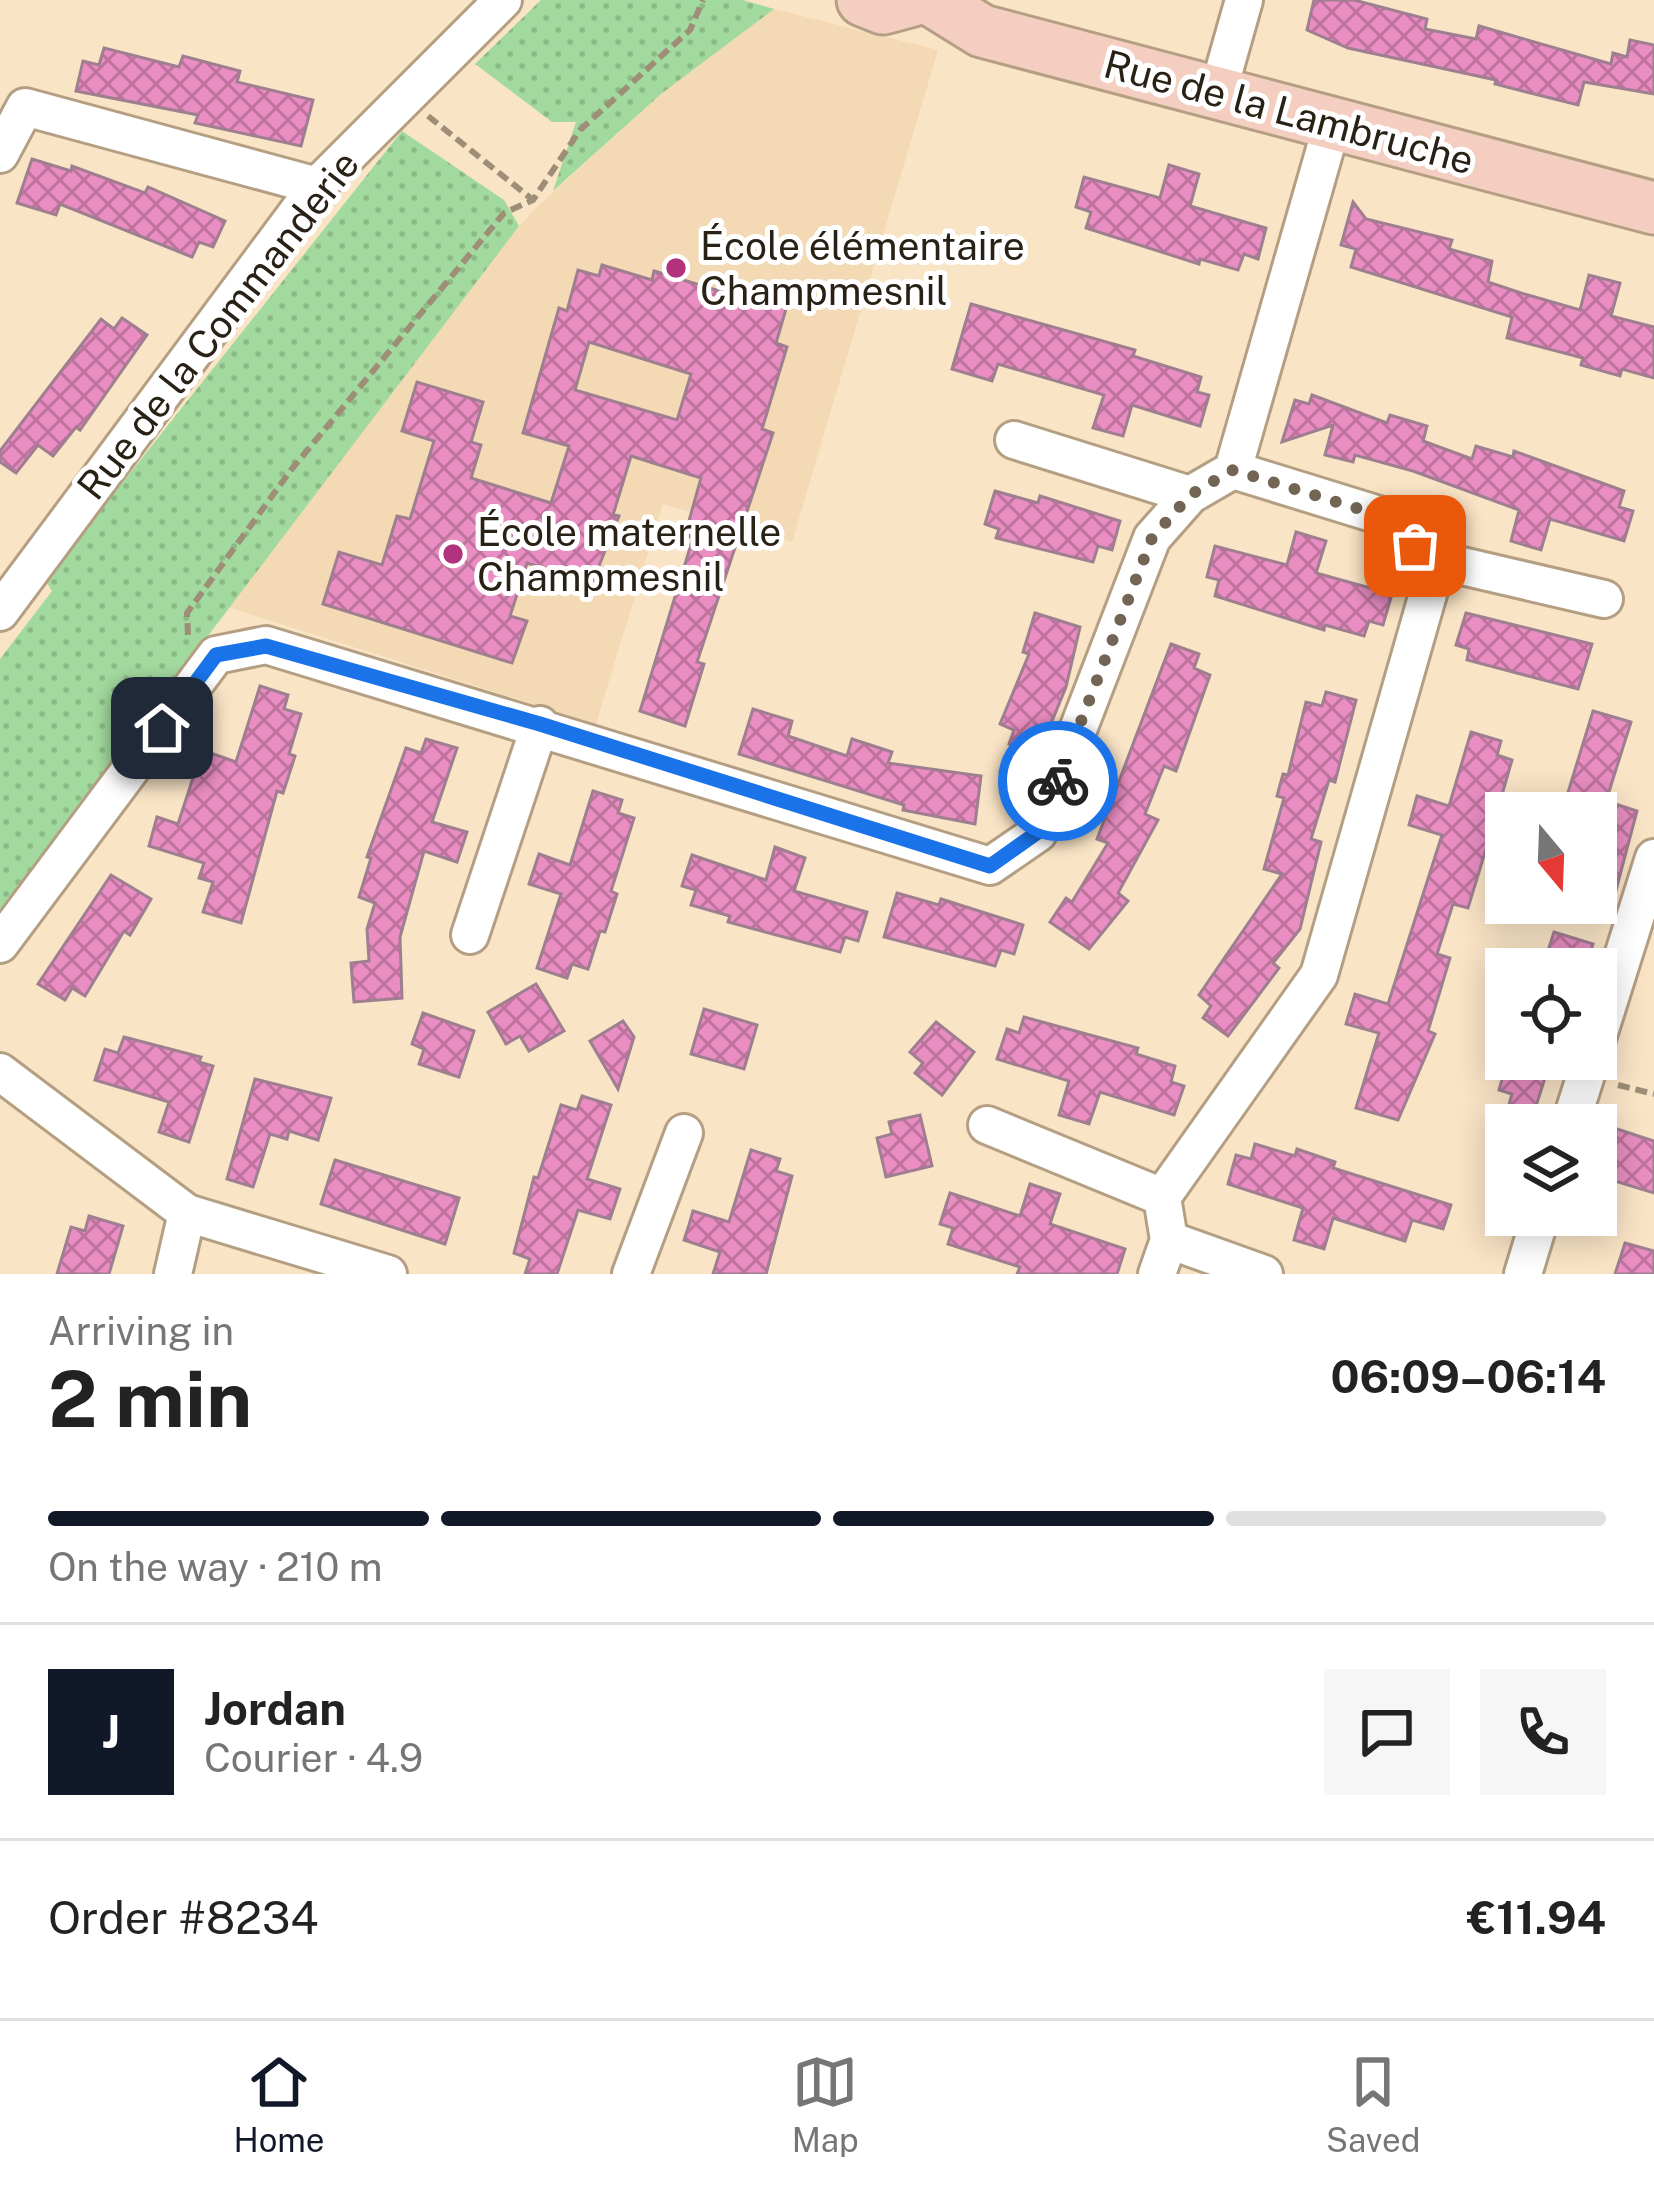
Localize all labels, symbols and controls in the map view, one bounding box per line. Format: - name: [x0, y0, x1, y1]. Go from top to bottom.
- street label: Rue de la Lambruche: [1099, 41, 1479, 183]
- street label: Rue de la Commanderie: [68, 142, 368, 508]
- place label: École élémentaire Champmesnil: [700, 223, 1025, 314]
- marker: École élémentaire Champmesnil: [663, 255, 689, 281]
- pin: [1364, 495, 1466, 597]
- place label: École maternelle Champmesnil: [477, 509, 781, 600]
- icon: bag: [1382, 513, 1448, 579]
- marker: École maternelle Champmesnil: [440, 541, 466, 567]
- pin: [111, 677, 213, 779]
- icon: home: [129, 695, 195, 761]
- courier: [998, 721, 1118, 841]
- icon: bike: [1025, 748, 1091, 814]
- north arrow: [1485, 792, 1617, 924]
- map controls: [1485, 792, 1617, 1236]
- button: locate: [1485, 948, 1617, 1080]
- button: layers: [1485, 1104, 1617, 1236]
- text: Arriving in: [48, 1308, 234, 1354]
- text: 06:09–06:14: [1331, 1350, 1606, 1403]
- text: 2 min: [48, 1353, 252, 1445]
- text: On the way · 210 m: [48, 1544, 383, 1590]
- button: chat: [1324, 1669, 1450, 1795]
- button: phone: [1480, 1669, 1606, 1795]
- text: Jordan: [204, 1682, 346, 1735]
- text: J: [102, 1705, 120, 1758]
- text: Courier · 4.9: [204, 1735, 423, 1781]
- text: Order #8234: [48, 1891, 318, 1944]
- text: €11.94: [1467, 1891, 1606, 1944]
- tab: Home: [234, 2049, 325, 2159]
- tab: Map: [792, 2049, 859, 2159]
- tab: Saved: [1326, 2049, 1420, 2159]

